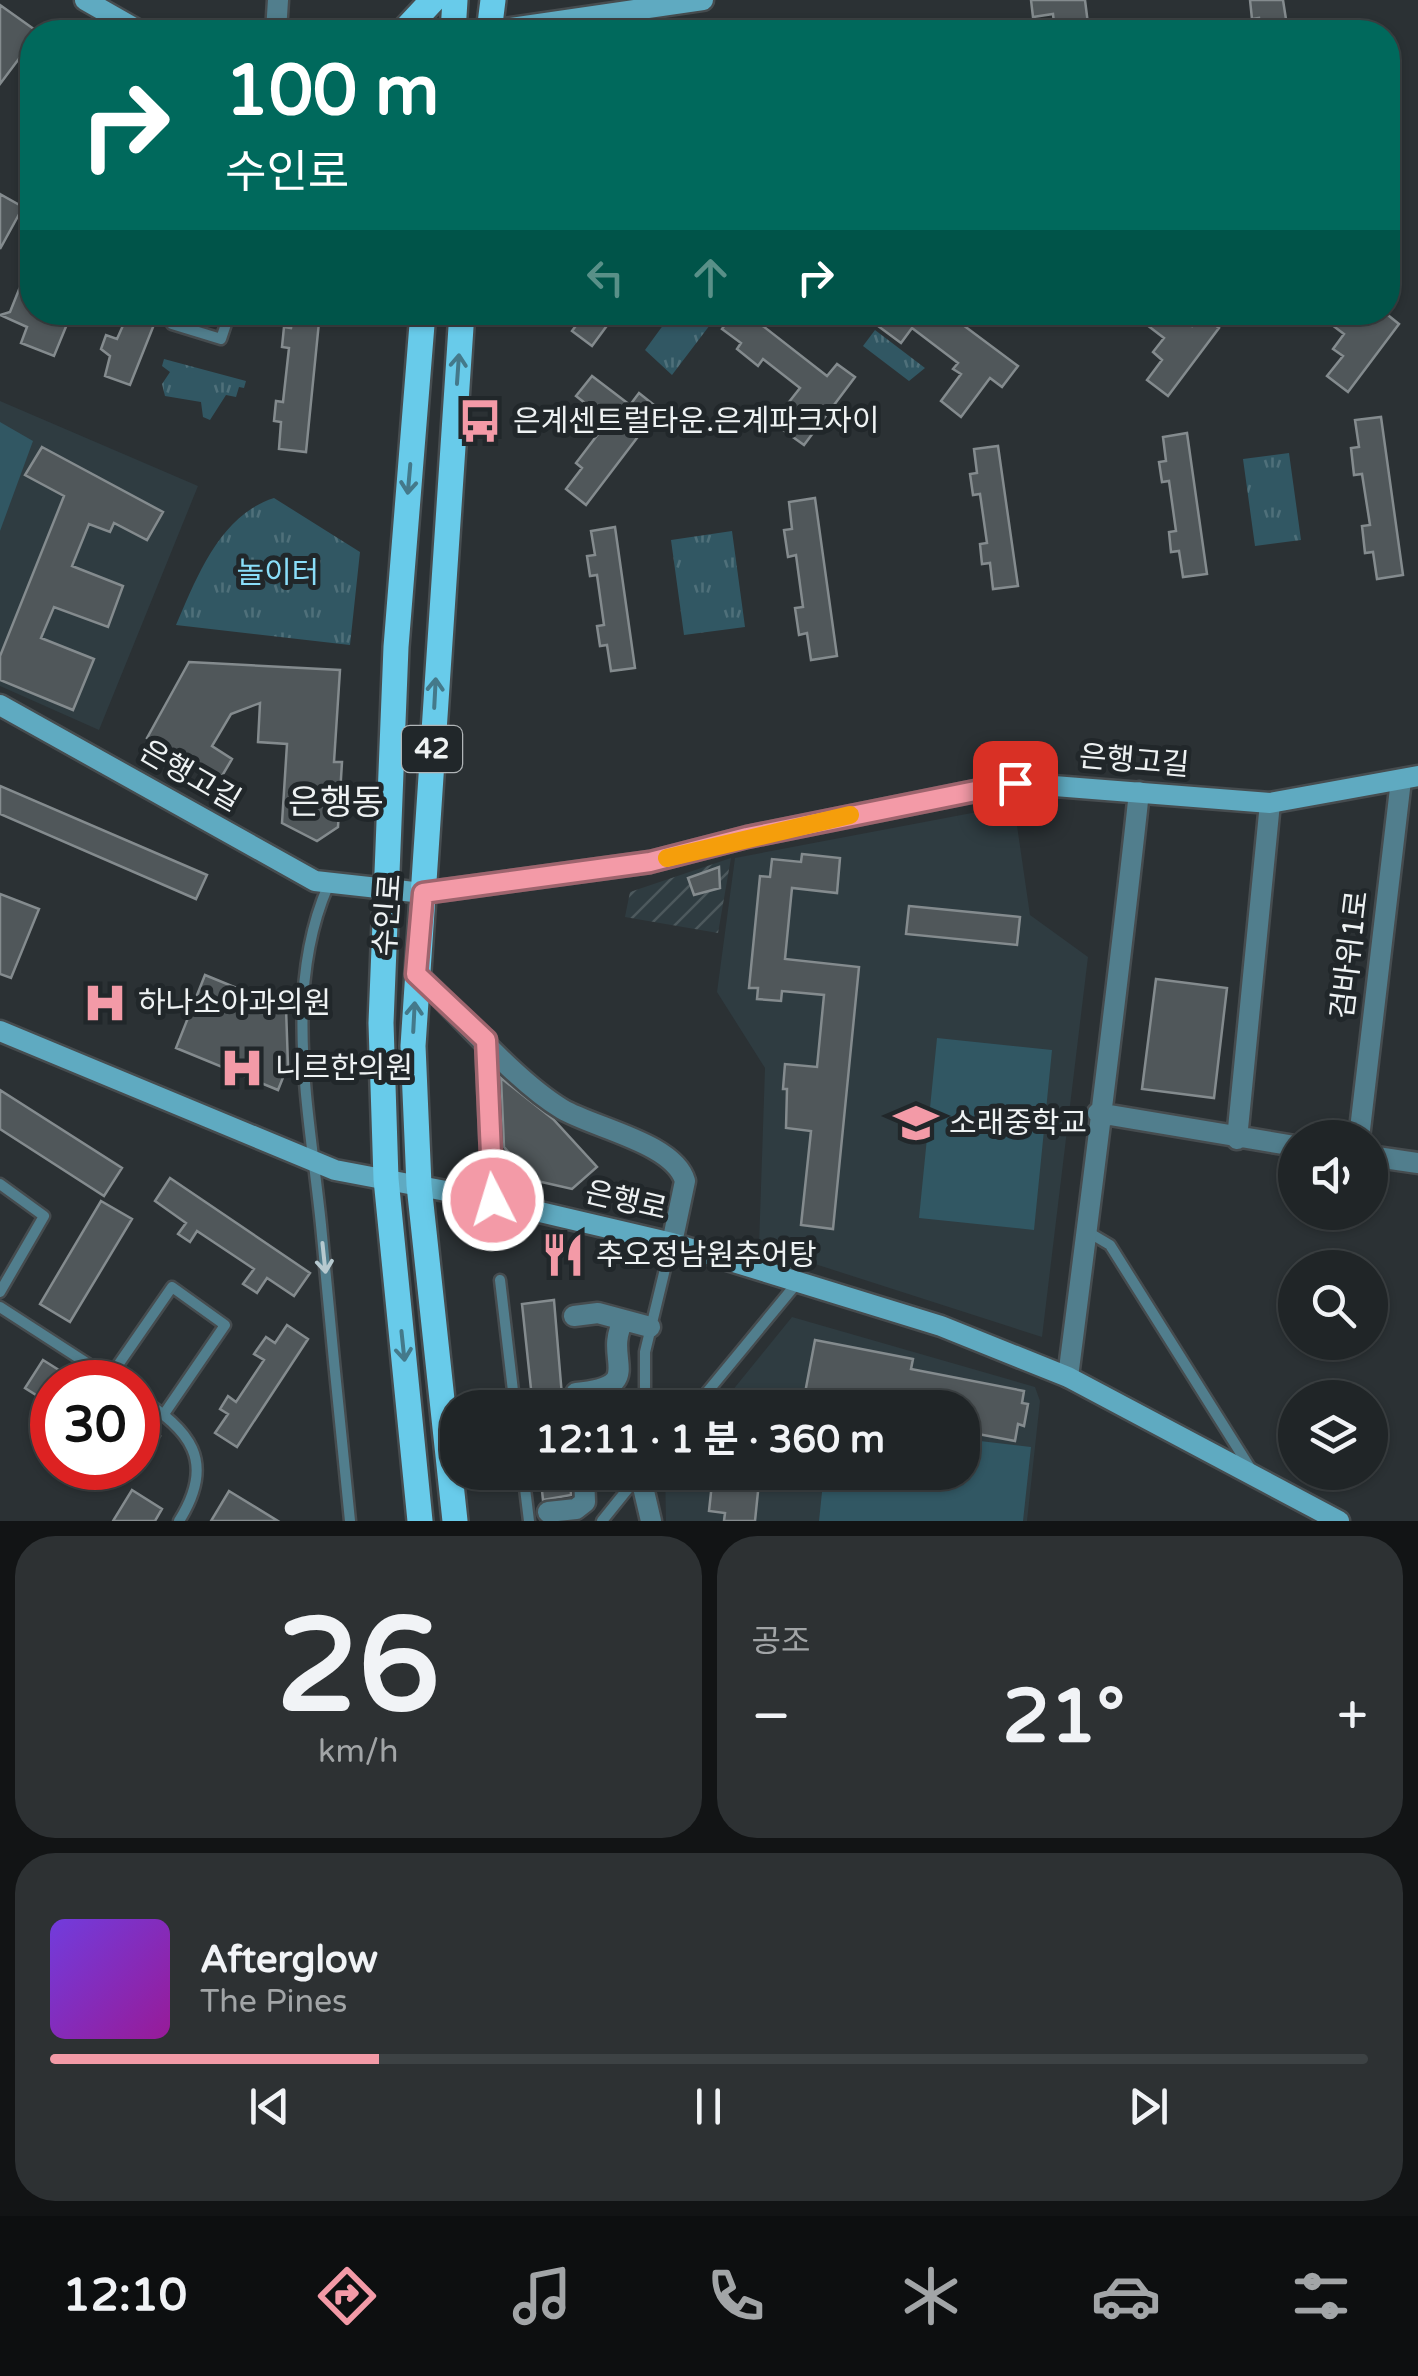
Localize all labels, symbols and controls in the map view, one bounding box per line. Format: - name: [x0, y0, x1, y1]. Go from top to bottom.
- text: 100 m: [225, 50, 439, 134]
- icon: right: [60, 60, 190, 190]
- text: 수인로: [225, 146, 349, 200]
- icon: left: [578, 250, 633, 305]
- icon: ahead: [683, 250, 738, 305]
- icon: right: [788, 250, 843, 305]
- one-way arrow: [449, 353, 468, 386]
- bus stop icon: 은계센트럴타운.은계파크자이: [456, 397, 504, 445]
- place label: 은계센트럴타운.은계파크자이: [513, 403, 880, 440]
- one-way arrow: [400, 463, 419, 495]
- park label: 놀이터: [237, 555, 319, 592]
- one-way arrow: [426, 678, 445, 710]
- road number: 42: [402, 726, 462, 772]
- street label: 은행고길: [133, 732, 247, 820]
- street label: 은행고길: [1077, 738, 1191, 784]
- pin: [973, 741, 1058, 826]
- icon: arrive: [988, 756, 1043, 811]
- district label: 은행동: [288, 782, 384, 824]
- street label: 수인로: [367, 872, 409, 958]
- street label: 검바위1로: [1324, 889, 1376, 1021]
- hospital icon: 하나소아과의원: [81, 979, 129, 1027]
- place label: 하나소아과의원: [138, 985, 331, 1022]
- one-way arrow: [405, 1002, 424, 1034]
- hospital icon: 니르한의원: [218, 1044, 266, 1092]
- place label: 니르한의원: [275, 1050, 413, 1087]
- school or university icon: 소래중학교: [892, 1099, 940, 1147]
- place label: 소래중학교: [949, 1105, 1087, 1142]
- map controls: [1278, 1120, 1388, 1490]
- button: sound: [1278, 1120, 1388, 1230]
- position arrow: [441, 1148, 545, 1252]
- street label: 은행로: [581, 1174, 671, 1228]
- restaurant icon: 추오정남원추어탕: [539, 1231, 587, 1279]
- place label: 추오정남원추어탕: [596, 1237, 817, 1274]
- one-way arrow: [315, 1241, 334, 1273]
- button: search: [1278, 1250, 1388, 1360]
- one-way arrow: [393, 1330, 412, 1362]
- speed limit sign: 30: [30, 1360, 160, 1490]
- button: layers: [1278, 1380, 1388, 1490]
- text: 12:11 · 1 분 · 360 m: [535, 1417, 885, 1463]
- text: 26: [277, 1590, 440, 1746]
- text: 공조: [752, 1623, 810, 1661]
- text: 21°: [1003, 1672, 1125, 1762]
- text: −: [752, 1684, 791, 1750]
- text: +: [1337, 1684, 1368, 1750]
- text: km/h: [318, 1733, 398, 1771]
- text: Afterglow: [200, 1937, 378, 1983]
- text: The Pines: [200, 1983, 347, 2021]
- icon: previous: [242, 2079, 297, 2134]
- icon: pause: [681, 2079, 736, 2134]
- icon: next: [1121, 2079, 1176, 2134]
- icon: directions: [312, 2261, 382, 2331]
- icon: music: [507, 2261, 577, 2331]
- icon: phone: [701, 2261, 771, 2331]
- icon: climate: [896, 2261, 966, 2331]
- icon: car: [1091, 2261, 1161, 2331]
- icon: filters: [1286, 2261, 1356, 2331]
- text: 12:10: [62, 2269, 187, 2323]

